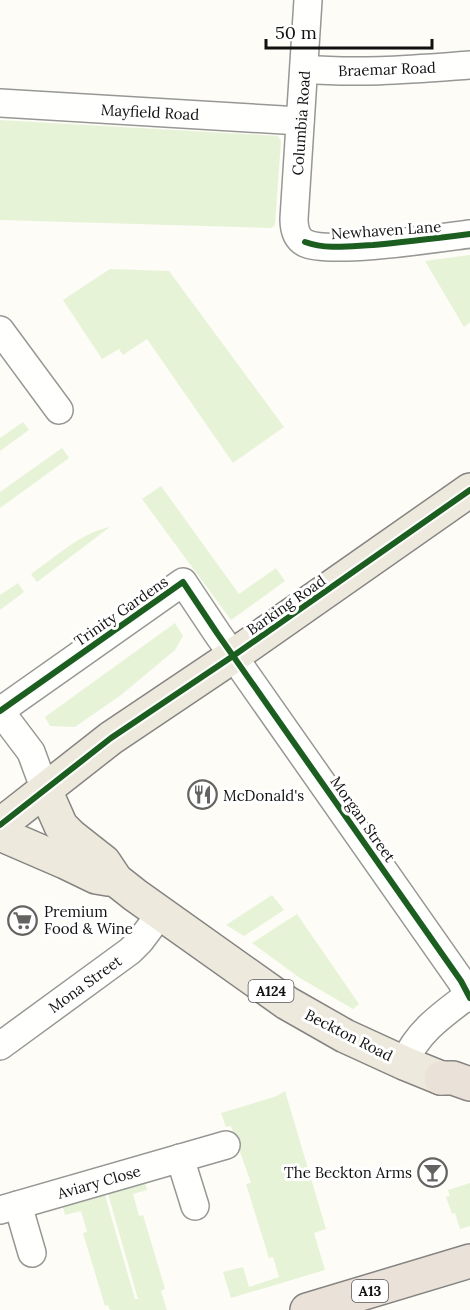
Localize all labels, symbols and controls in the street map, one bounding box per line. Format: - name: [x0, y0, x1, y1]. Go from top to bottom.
- scale bar: [266, 12, 432, 50]
- text: 50 m: [275, 21, 317, 44]
- street label: Braemar Road: [338, 58, 436, 80]
- street label: Columbia Road: [288, 70, 314, 176]
- street label: Mayfield Road: [100, 100, 200, 124]
- street label: Newhaven Lane: [330, 217, 442, 243]
- street label: Barking Road: [243, 571, 329, 639]
- street label: Trinity Gardens: [70, 572, 172, 650]
- street label: Morgan Street: [326, 772, 400, 866]
- restaurant icon: McDonald's: [186, 779, 218, 811]
- place label: McDonald's: [223, 786, 304, 805]
- place label: Premium Food & Wine: [44, 902, 133, 938]
- supermarket icon: Premium Food & Wine: [7, 904, 39, 936]
- street label: Mona Street: [45, 951, 125, 1017]
- road number: A124: [248, 980, 294, 1002]
- street label: Beckton Road: [302, 1005, 396, 1065]
- bar icon: The Beckton Arms: [417, 1156, 449, 1188]
- street label: Aviary Close: [54, 1161, 143, 1203]
- place label: The Beckton Arms: [284, 1163, 412, 1182]
- road number: A13: [352, 1280, 388, 1302]

